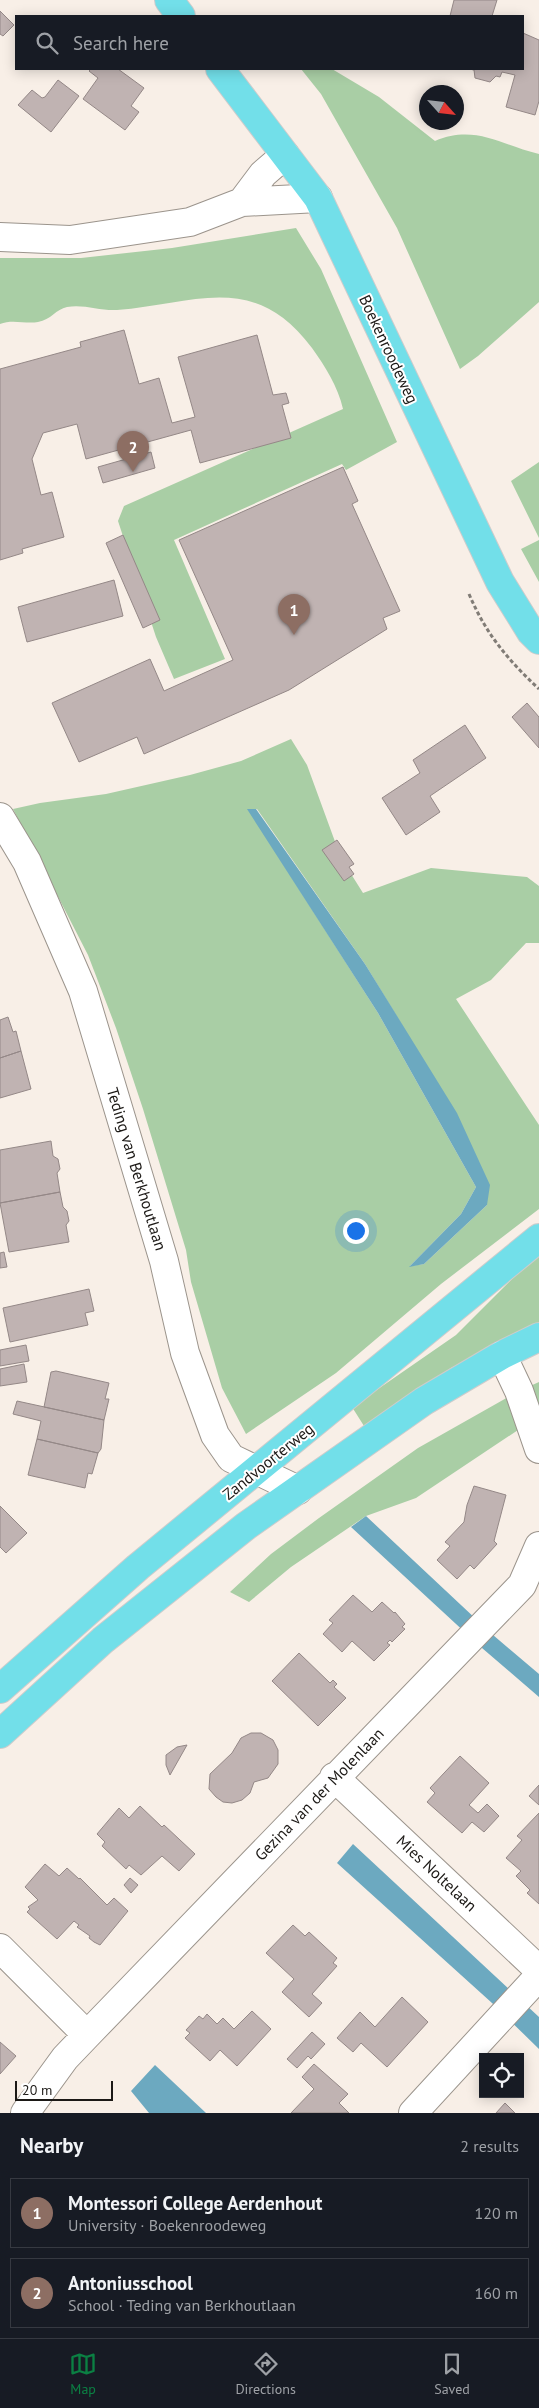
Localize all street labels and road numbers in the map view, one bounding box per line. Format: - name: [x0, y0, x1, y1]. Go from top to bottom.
- street label: Boekenroodeweg: [355, 291, 423, 407]
- street label: Teding van Berkhoutlaan: [103, 1085, 171, 1253]
- street label: Zandvoorterweg: [218, 1418, 318, 1504]
- street label: Gezina van der Molenlaan: [250, 1723, 388, 1865]
- street label: Mies Noltelaan: [393, 1831, 481, 1915]

